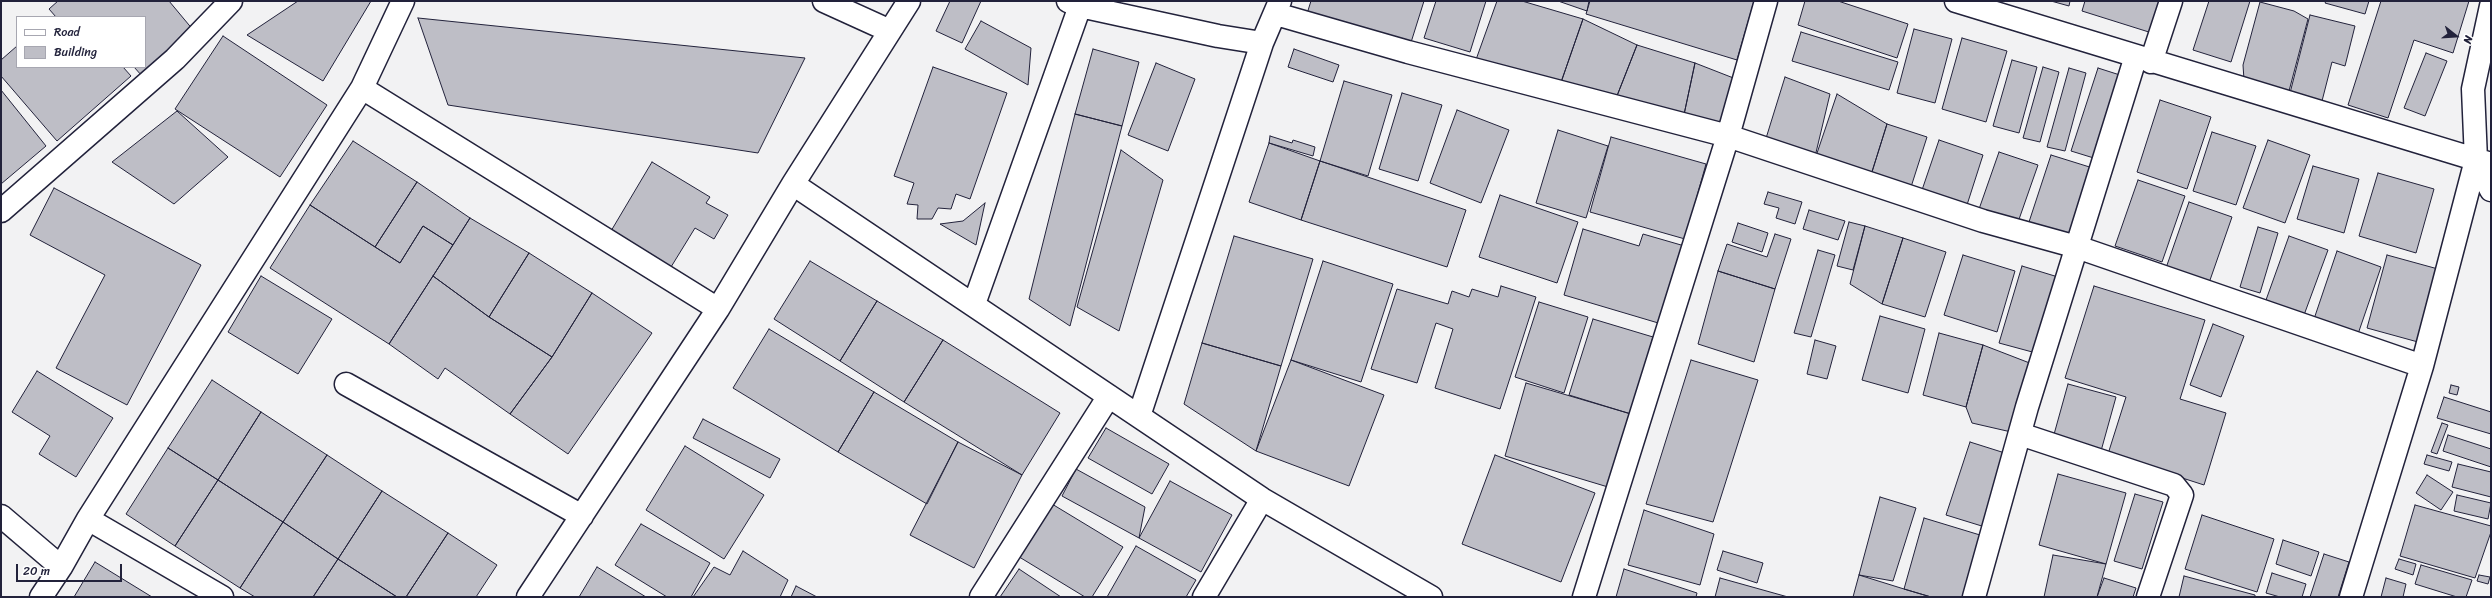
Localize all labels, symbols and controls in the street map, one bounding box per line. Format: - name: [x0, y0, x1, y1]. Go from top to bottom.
- legend: [16, 16, 146, 68]
- north arrow: [2436, 16, 2476, 56]
- text: Road: [54, 21, 80, 43]
- text: N: [2458, 33, 2478, 46]
- text: Building: [54, 41, 97, 63]
- scale bar: [18, 556, 124, 582]
- text: 20 m: [23, 560, 50, 582]

